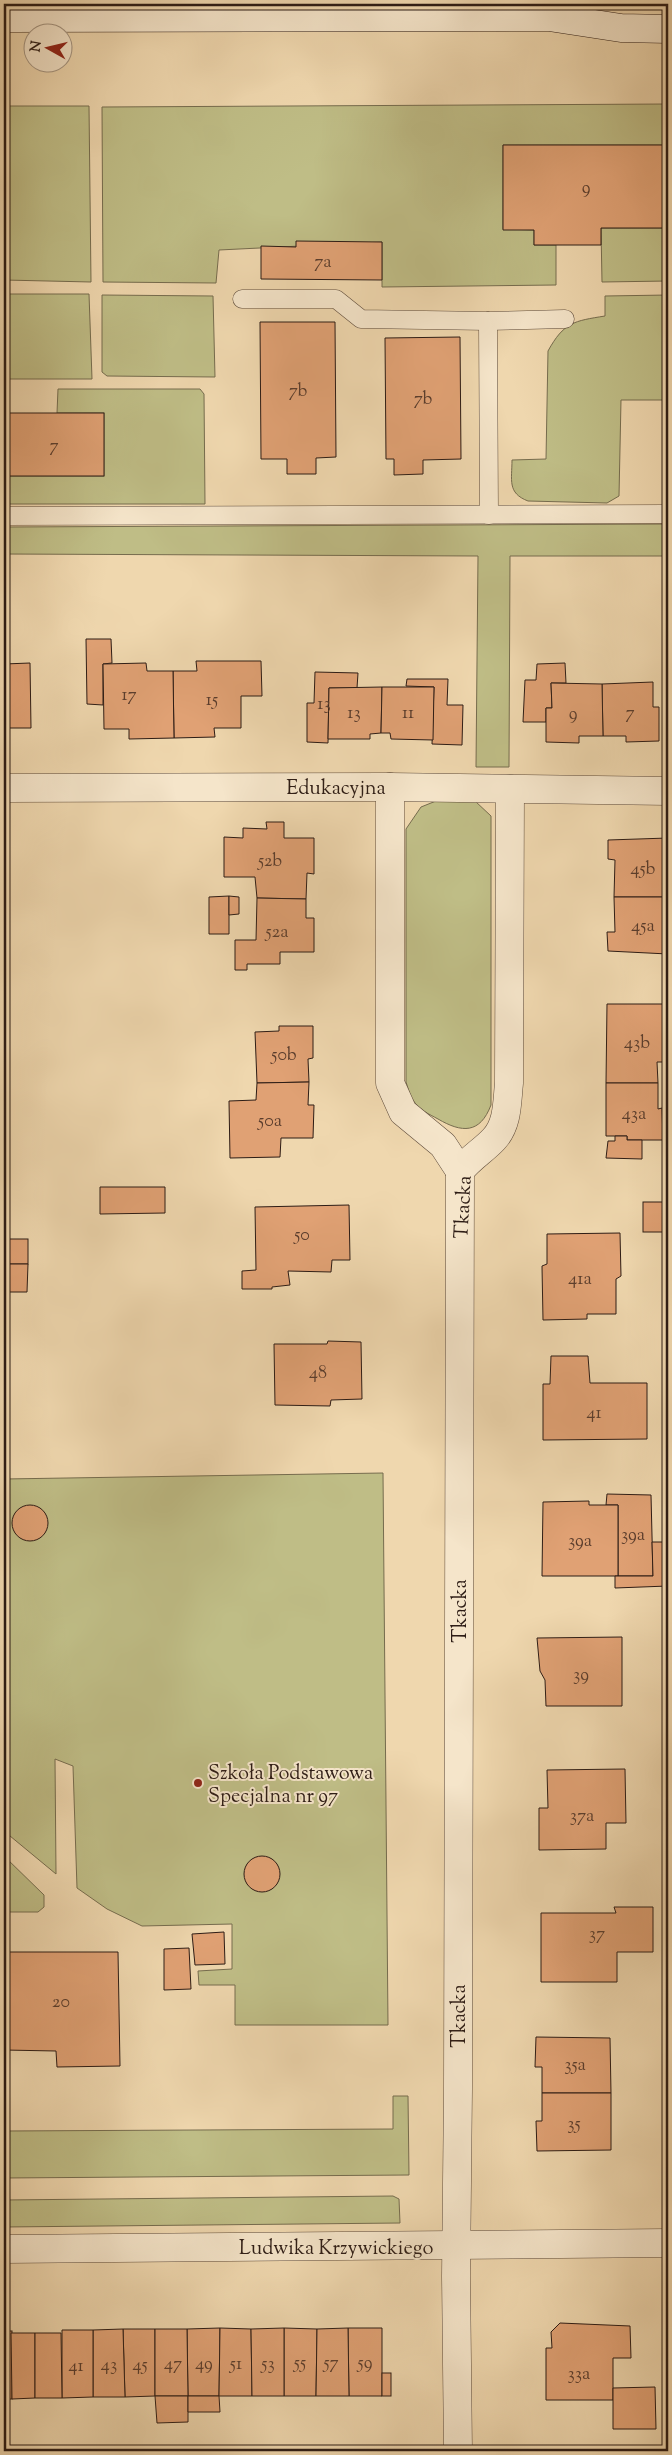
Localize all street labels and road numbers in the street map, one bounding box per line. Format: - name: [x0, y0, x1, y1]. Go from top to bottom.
- street label: Edukacyjna: [286, 775, 386, 804]
- street label: Tkacka: [448, 1175, 481, 1240]
- street label: Tkacka: [447, 1579, 476, 1643]
- street label: Tkacka: [446, 1984, 475, 2048]
- street label: Ludwika Krzywickiego: [239, 2235, 433, 2264]

